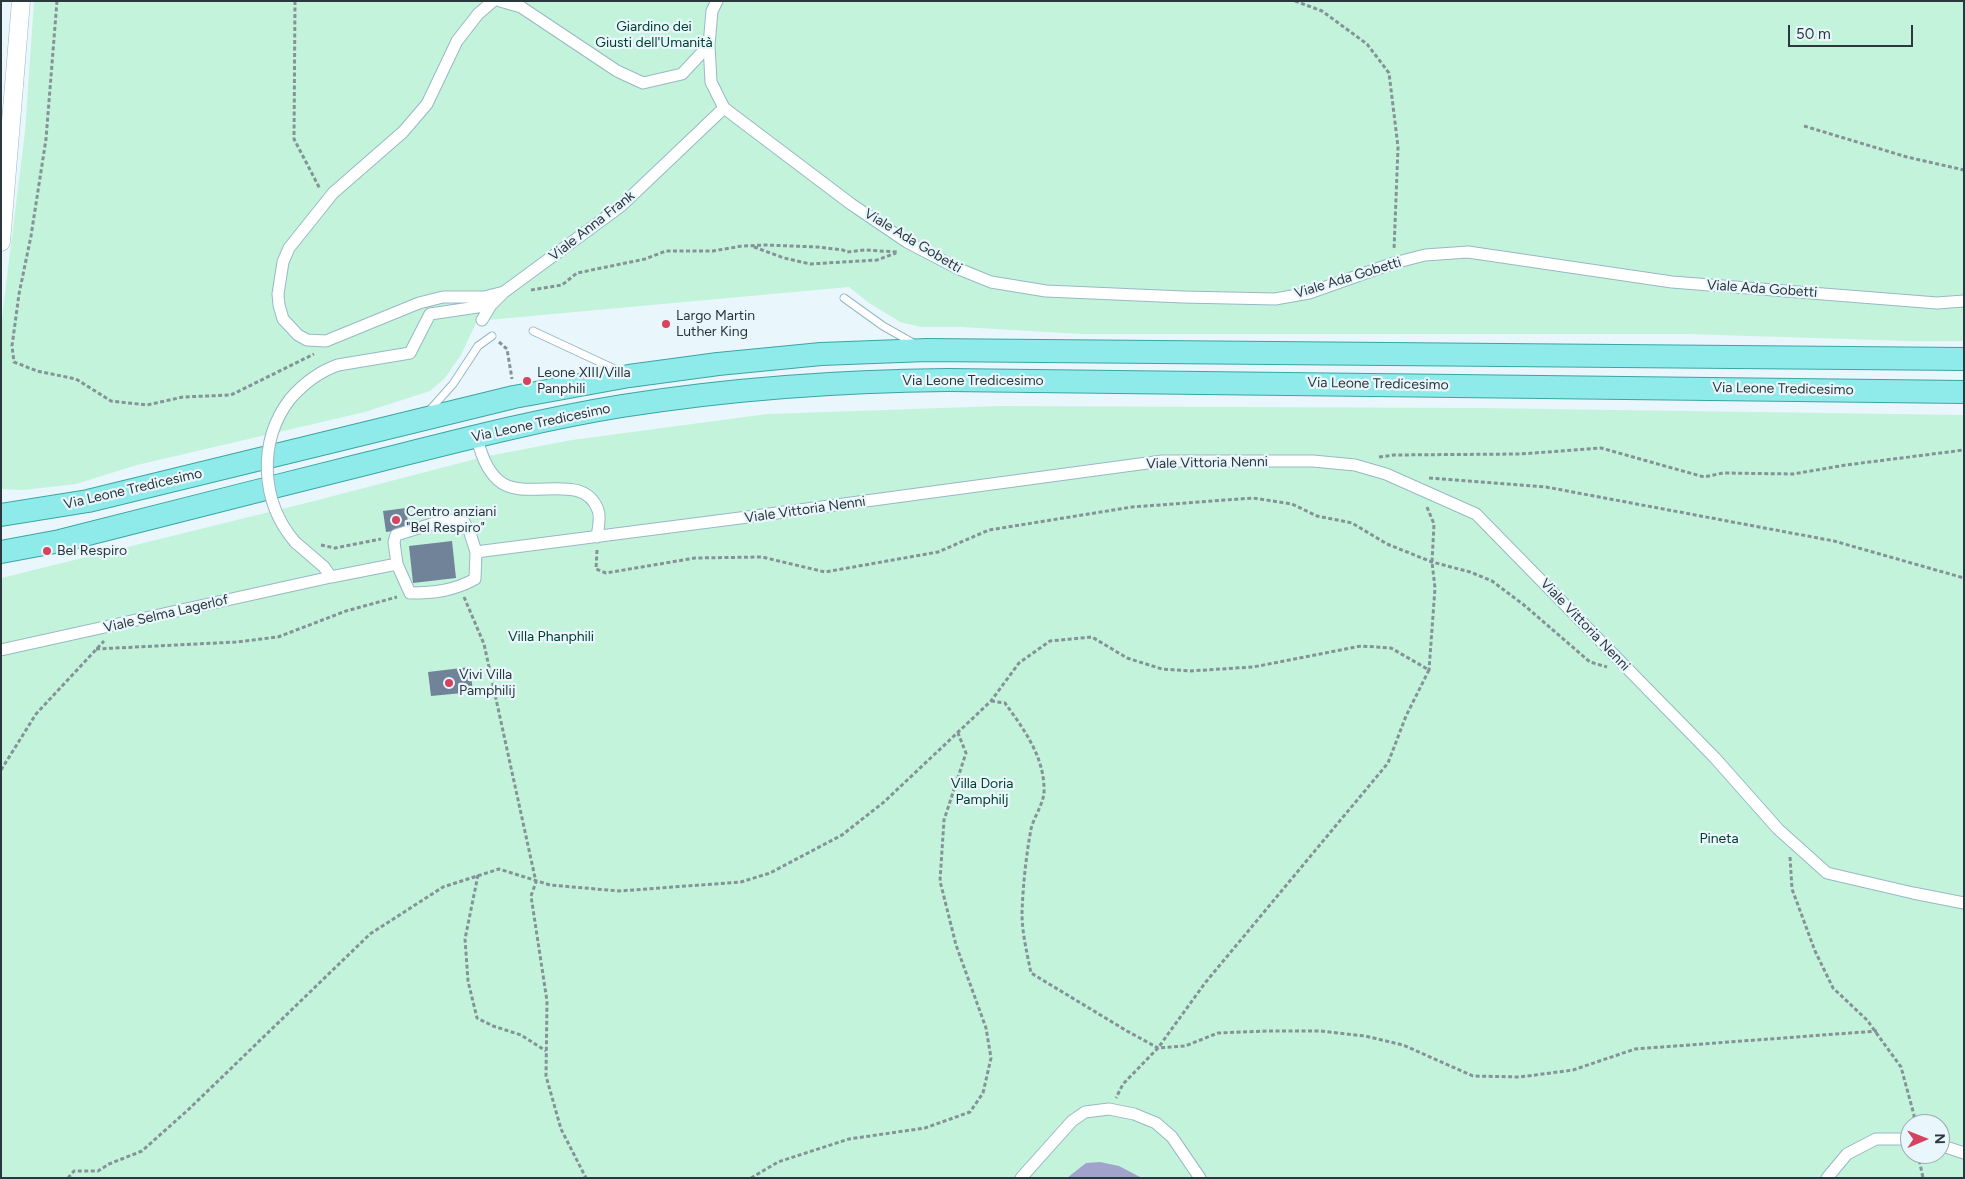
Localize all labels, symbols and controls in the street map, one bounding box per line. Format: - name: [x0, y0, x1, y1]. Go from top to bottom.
- scale bar: [1790, 15, 1915, 47]
- park label: Giardino dei Giusti dell'Umanità: [595, 19, 713, 52]
- text: 50 m: [1796, 25, 1831, 43]
- street label: Viale Anna Frank: [546, 187, 638, 265]
- street label: Viale Ada Gobetti: [861, 205, 965, 277]
- street label: Viale Ada Gobetti: [1293, 254, 1403, 302]
- street label: Viale Ada Gobetti: [1706, 277, 1818, 301]
- place label: Largo Martin Luther King: [676, 308, 755, 341]
- marker: Largo Martin Luther King: [660, 318, 672, 330]
- place label: Leone XIII/Villa Panphili: [537, 365, 631, 398]
- street label: Via Leone Tredicesimo: [902, 373, 1044, 389]
- street label: Via Leone Tredicesimo: [1307, 374, 1449, 394]
- marker: Leone XIII/Villa Panphili: [521, 375, 533, 387]
- street label: Via Leone Tredicesimo: [1712, 379, 1854, 399]
- street label: Via Leone Tredicesimo: [470, 400, 612, 446]
- street label: Viale Vittoria Nenni: [1146, 454, 1268, 472]
- street label: Via Leone Tredicesimo: [62, 465, 204, 513]
- street label: Viale Vittoria Nenni: [744, 493, 866, 527]
- place label: Centro anziani "Bel Respiro": [406, 504, 496, 536]
- marker: Centro anziani "Bel Respiro": [390, 514, 402, 526]
- place label: Bel Respiro: [57, 543, 127, 559]
- marker: Bel Respiro: [41, 545, 53, 557]
- street label: Viale Vittoria Nenni: [1537, 575, 1633, 675]
- street label: Viale Selma Lagerlof: [102, 591, 230, 637]
- park label: Villa Phanphili: [508, 629, 594, 645]
- place label: Vivi Villa Pamphilij: [459, 667, 515, 700]
- marker: Vivi Villa Pamphilij: [443, 677, 455, 689]
- park label: Villa Doria Pamphilj: [951, 776, 1013, 809]
- park label: Pineta: [1699, 831, 1739, 847]
- north arrow: [1900, 1114, 1950, 1164]
- text: N: [1931, 1133, 1948, 1144]

